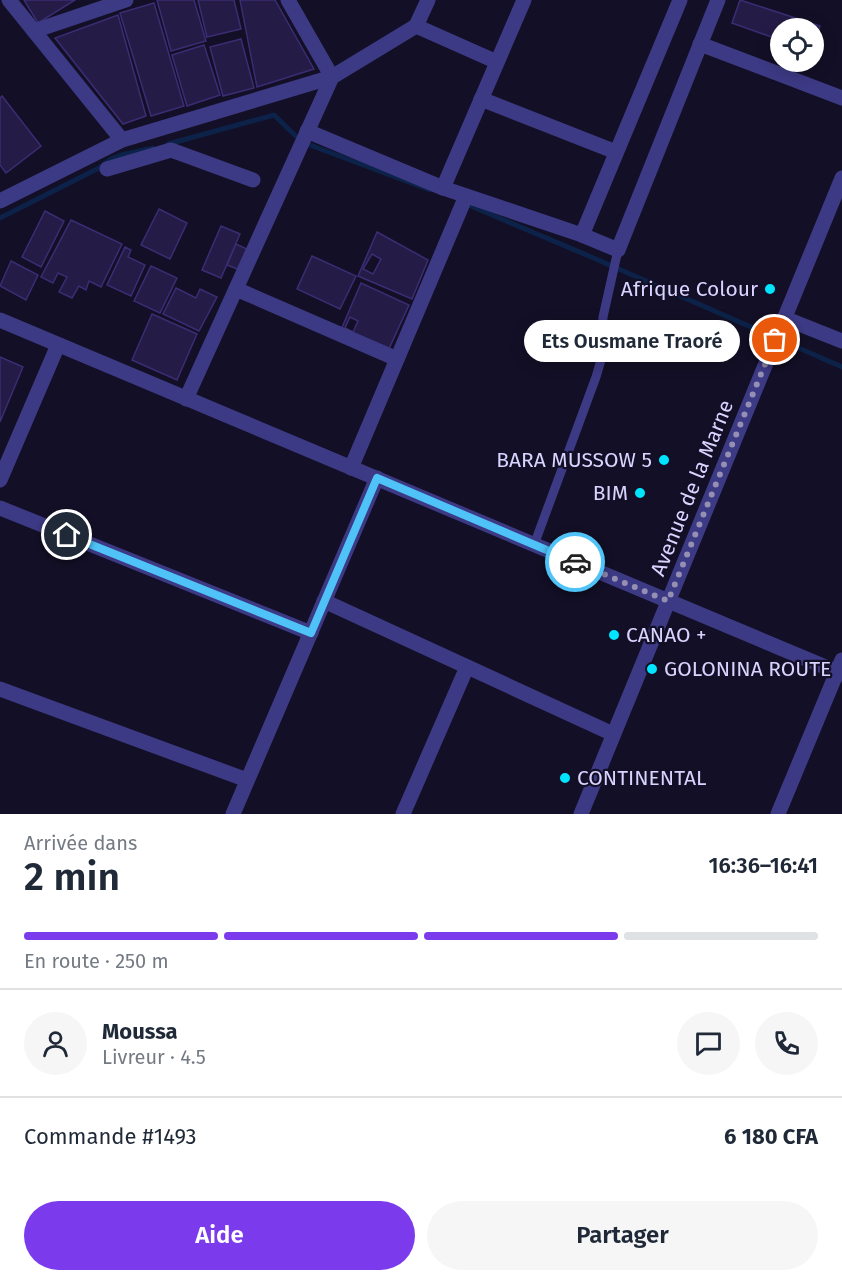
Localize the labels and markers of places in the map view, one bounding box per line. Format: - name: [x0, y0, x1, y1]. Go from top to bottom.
- place label: Afrique Colour: [621, 276, 758, 302]
- marker: Afrique Colour: [763, 282, 777, 296]
- pin: [749, 314, 800, 365]
- callout: Ets Ousmane Traoré: [523, 319, 739, 361]
- place label: BARA MUSSOW 5: [496, 447, 652, 473]
- marker: BARA MUSSOW 5: [657, 453, 671, 467]
- place label: BIM: [593, 480, 628, 506]
- marker: BIM: [633, 486, 647, 500]
- pin: [41, 509, 92, 560]
- place label: CANAO +: [626, 622, 707, 648]
- marker: CANAO +: [607, 628, 621, 642]
- place label: GOLONINA ROUTE: [664, 656, 831, 682]
- marker: GOLONINA ROUTE: [645, 662, 659, 676]
- place label: CONTINENTAL: [577, 765, 707, 791]
- marker: CONTINENTAL: [558, 771, 572, 785]

